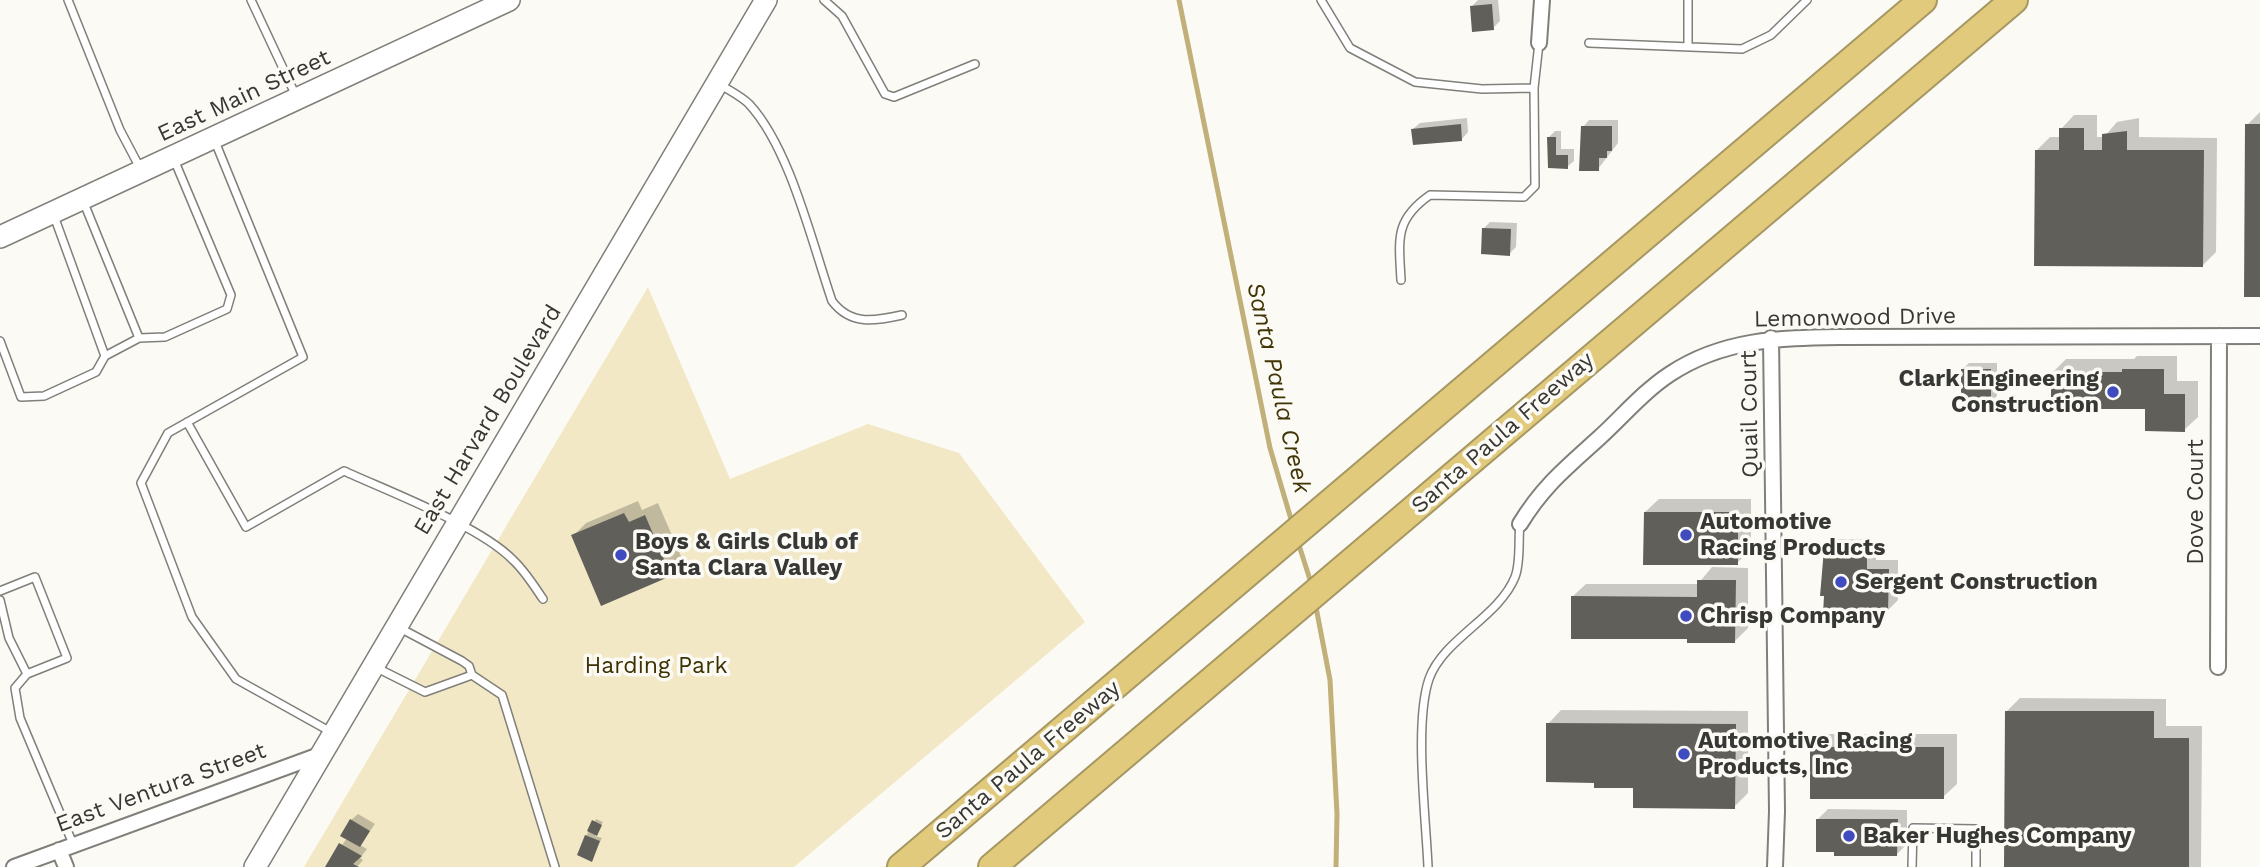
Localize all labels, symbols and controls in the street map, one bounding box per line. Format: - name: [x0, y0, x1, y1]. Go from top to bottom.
- street label: East Main Street: [153, 44, 335, 148]
- water label: Santa Paula Creek: [1240, 280, 1316, 496]
- street label: East Harvard Boulevard: [408, 300, 568, 540]
- street label: Lemonwood Drive: [1754, 302, 1956, 334]
- street label: Santa Paula Freeway: [1406, 346, 1600, 520]
- street label: Quail Court: [1735, 350, 1765, 478]
- place label: Clark Engineering Construction: [1899, 365, 2099, 419]
- marker: Clark Engineering Construction: [2105, 384, 2121, 400]
- street label: Dove Court: [2182, 439, 2210, 565]
- place label: Automotive Racing Products: [1700, 508, 1885, 562]
- marker: Automotive Racing Products: [1678, 527, 1694, 543]
- place label: Boys & Girls Club of Santa Clara Valley: [635, 528, 858, 582]
- marker: Boys & Girls Club of Santa Clara Valley: [613, 547, 629, 563]
- place label: Sergent Construction: [1855, 568, 2098, 596]
- marker: Sergent Construction: [1833, 574, 1849, 590]
- place label: Chrisp Company: [1700, 602, 1885, 630]
- marker: Chrisp Company: [1678, 608, 1694, 624]
- park label: Harding Park: [584, 652, 728, 680]
- street label: Santa Paula Freeway: [930, 675, 1126, 845]
- place label: Automotive Racing Products, Inc: [1698, 727, 1912, 781]
- street label: East Ventura Street: [52, 737, 270, 839]
- marker: Automotive Racing Products, Inc: [1676, 746, 1692, 762]
- place label: Baker Hughes Company: [1863, 822, 2131, 850]
- marker: Baker Hughes Company: [1841, 828, 1857, 844]

